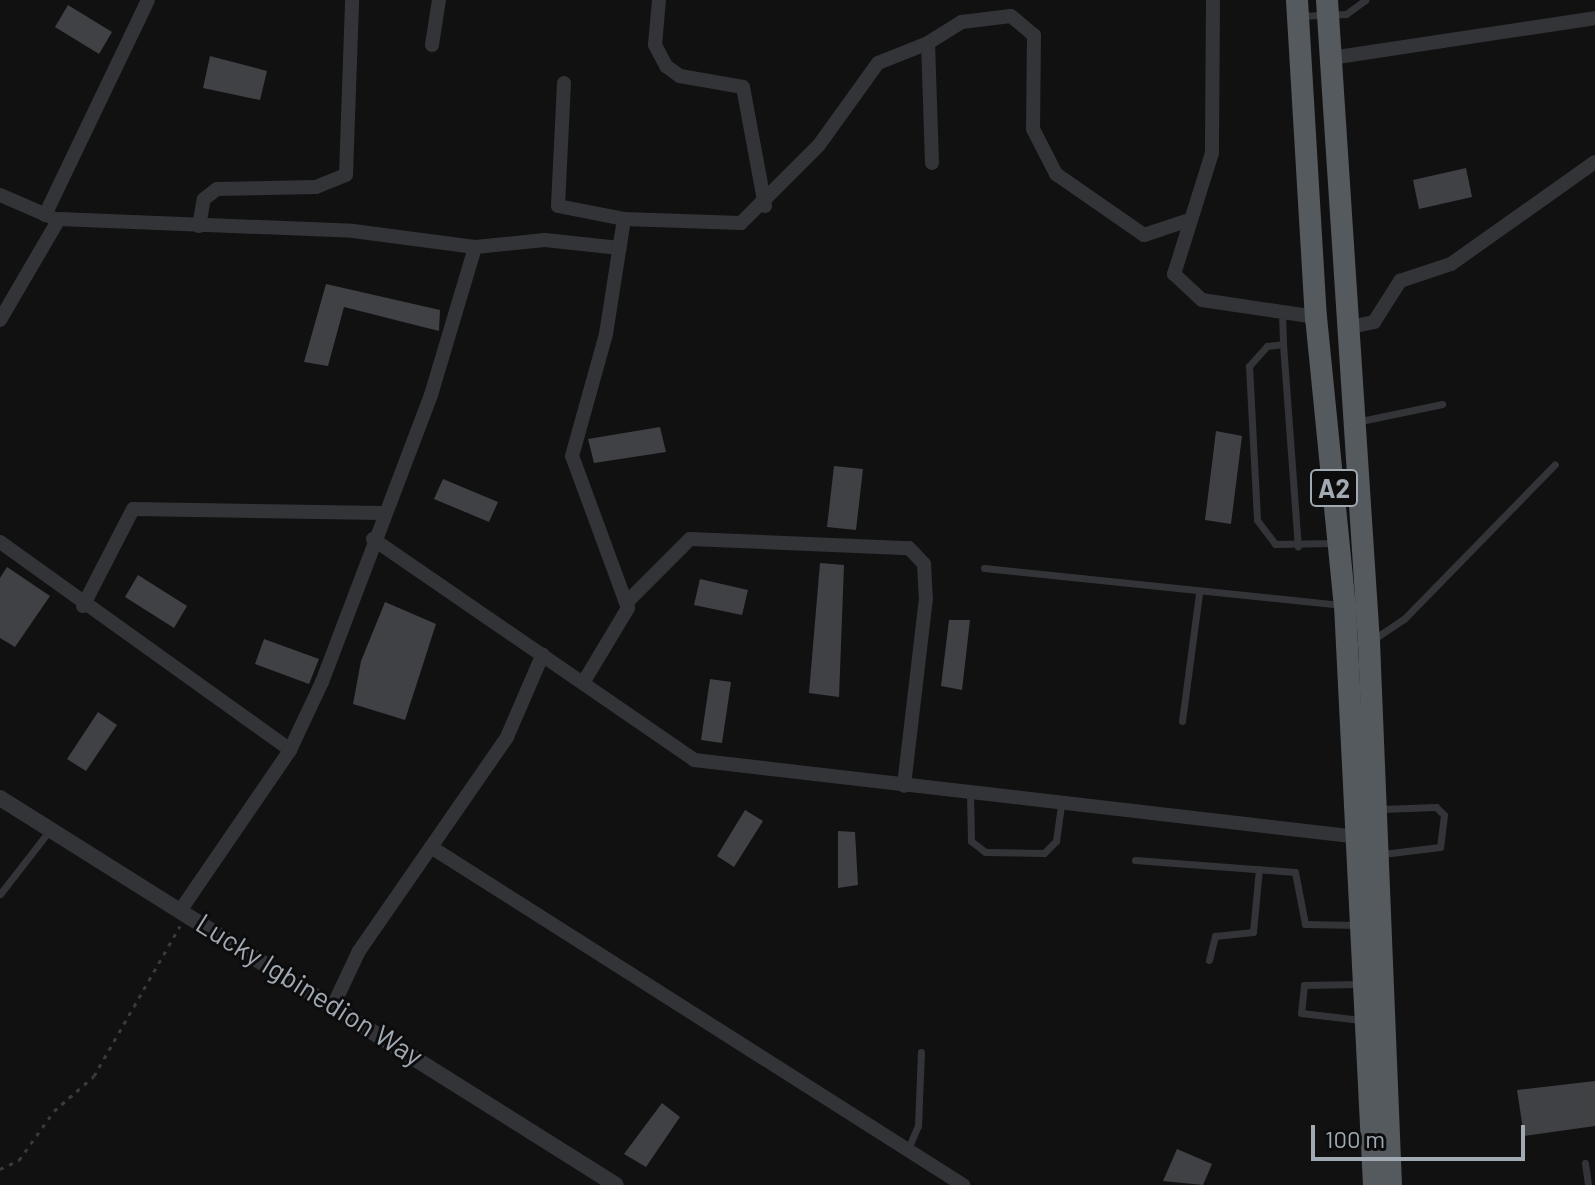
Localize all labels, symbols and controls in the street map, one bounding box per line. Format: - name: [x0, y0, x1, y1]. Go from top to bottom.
- road number: A2: [1308, 466, 1360, 510]
- street label: Lucky Igbinedion Way: [190, 906, 430, 1072]
- scale bar: [1315, 1109, 1529, 1159]
- text: 100 m: [1325, 1124, 1385, 1153]

